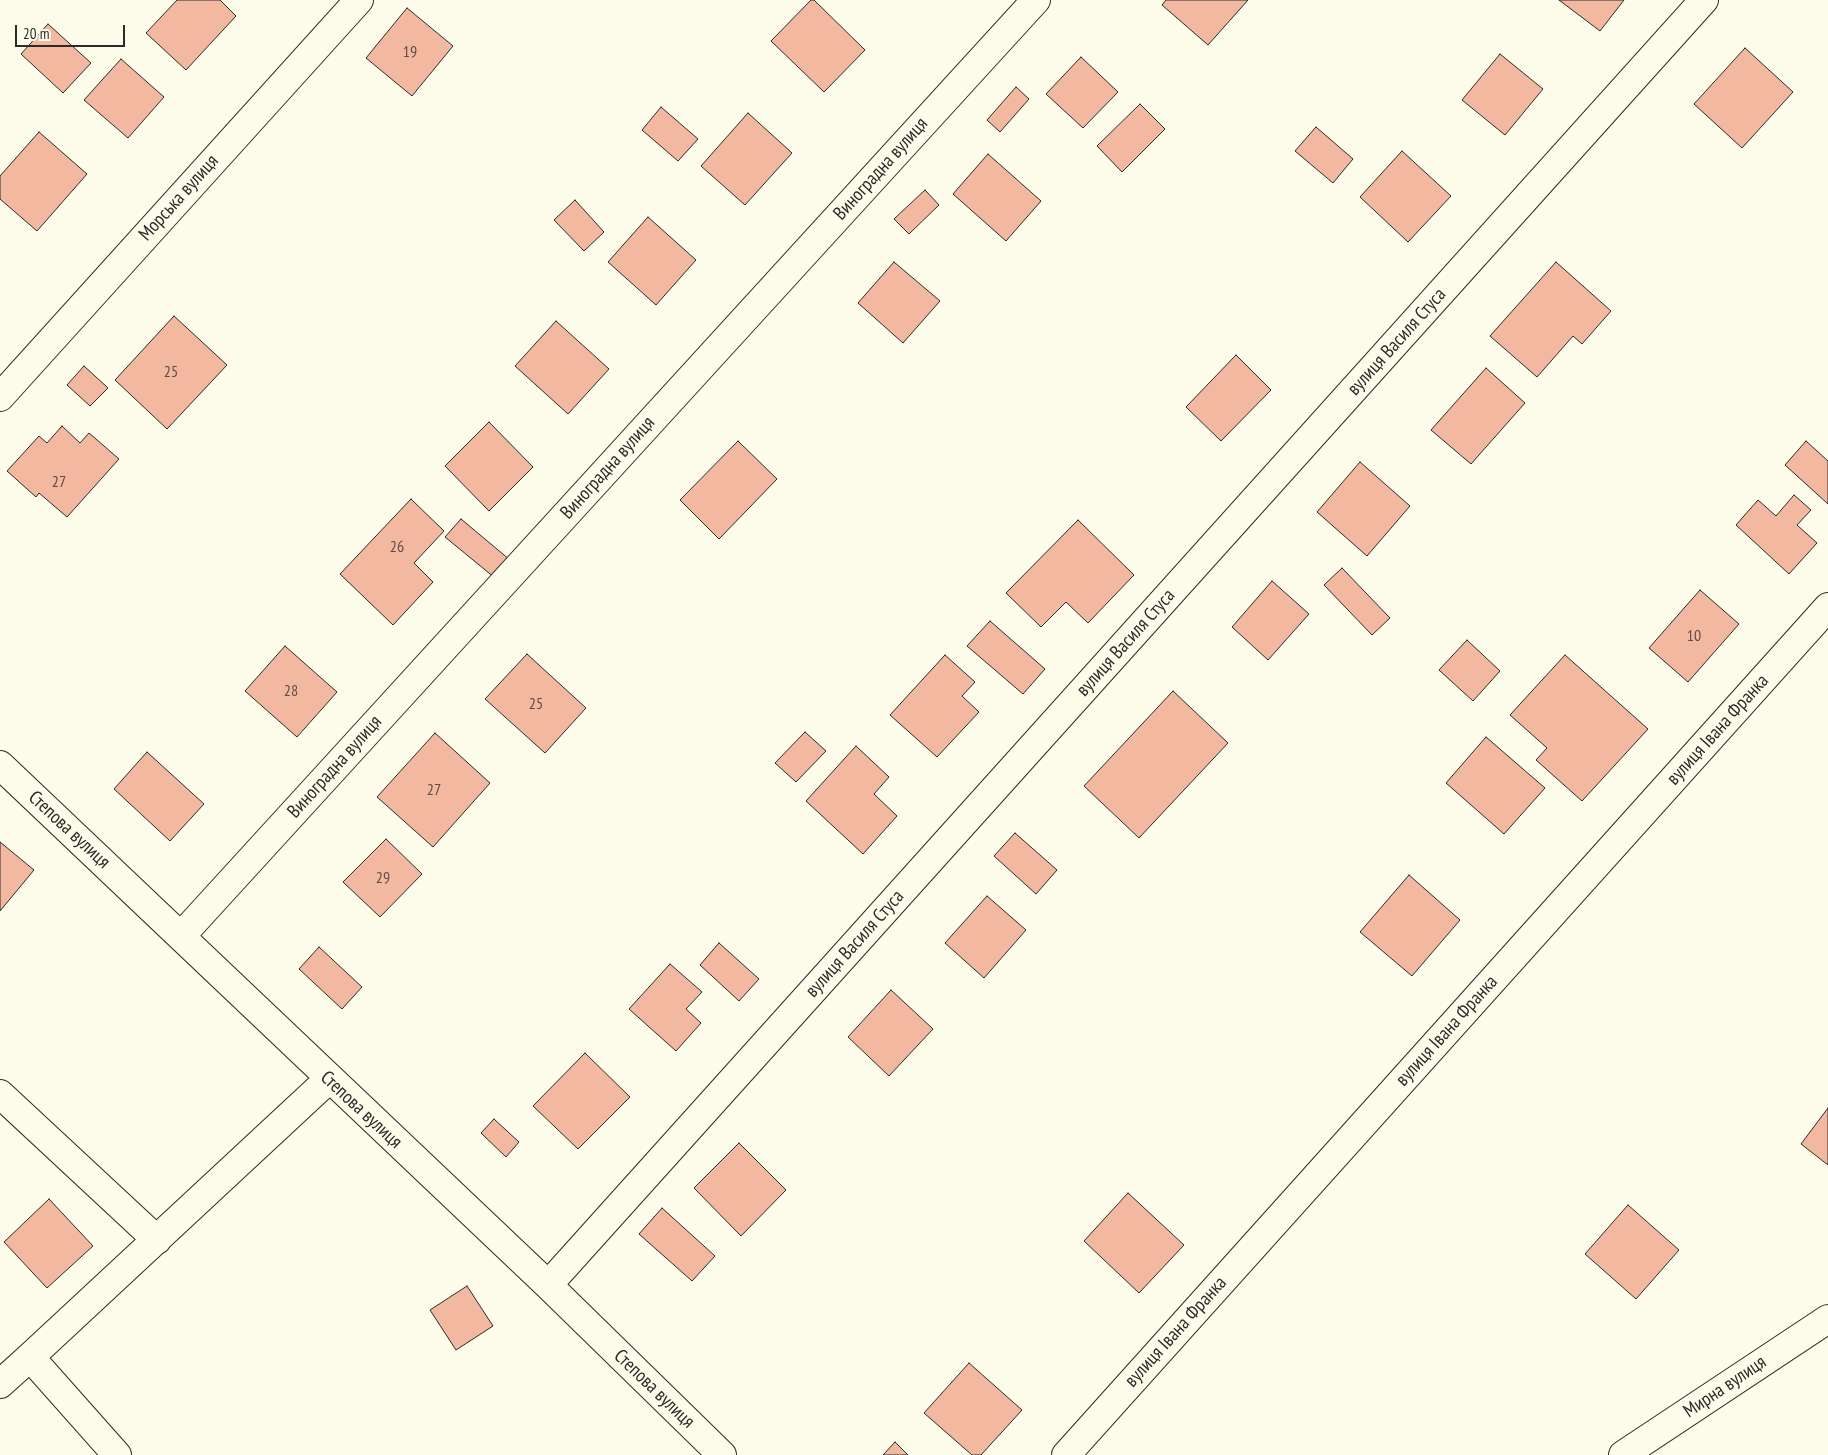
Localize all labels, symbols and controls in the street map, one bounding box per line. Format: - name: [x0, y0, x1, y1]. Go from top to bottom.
- scale bar: [18, 15, 128, 47]
- text: 20 m: [23, 24, 49, 43]
- house number: 19: [403, 42, 417, 62]
- street label: Виноградна вулиця: [829, 113, 933, 225]
- street label: Морська вулиця: [134, 150, 224, 246]
- street label: вулиця Василя Стуса: [1343, 284, 1451, 400]
- house number: 25: [164, 362, 178, 382]
- street label: Виноградна вулиця: [556, 412, 660, 524]
- house number: 27: [52, 472, 66, 492]
- house number: 26: [390, 537, 404, 557]
- street label: вулиця Василя Стуса: [1072, 585, 1180, 701]
- house number: 10: [1687, 626, 1701, 646]
- street label: вулиця Івана Франка: [1662, 670, 1774, 790]
- house number: 28: [284, 681, 298, 701]
- house number: 25: [529, 694, 543, 714]
- street label: Виноградна вулиця: [283, 711, 387, 823]
- house number: 27: [427, 780, 441, 800]
- street label: Степова вулиця: [23, 786, 115, 874]
- house number: 29: [376, 868, 390, 888]
- street label: вулиця Василя Стуса: [801, 886, 909, 1002]
- street label: вулиця Івана Франка: [1391, 971, 1503, 1091]
- street label: Степова вулиця: [315, 1066, 407, 1154]
- street label: вулиця Івана Франка: [1120, 1272, 1232, 1392]
- street label: Степова вулиця: [609, 1345, 699, 1433]
- street label: Мирна вулиця: [1679, 1351, 1771, 1423]

